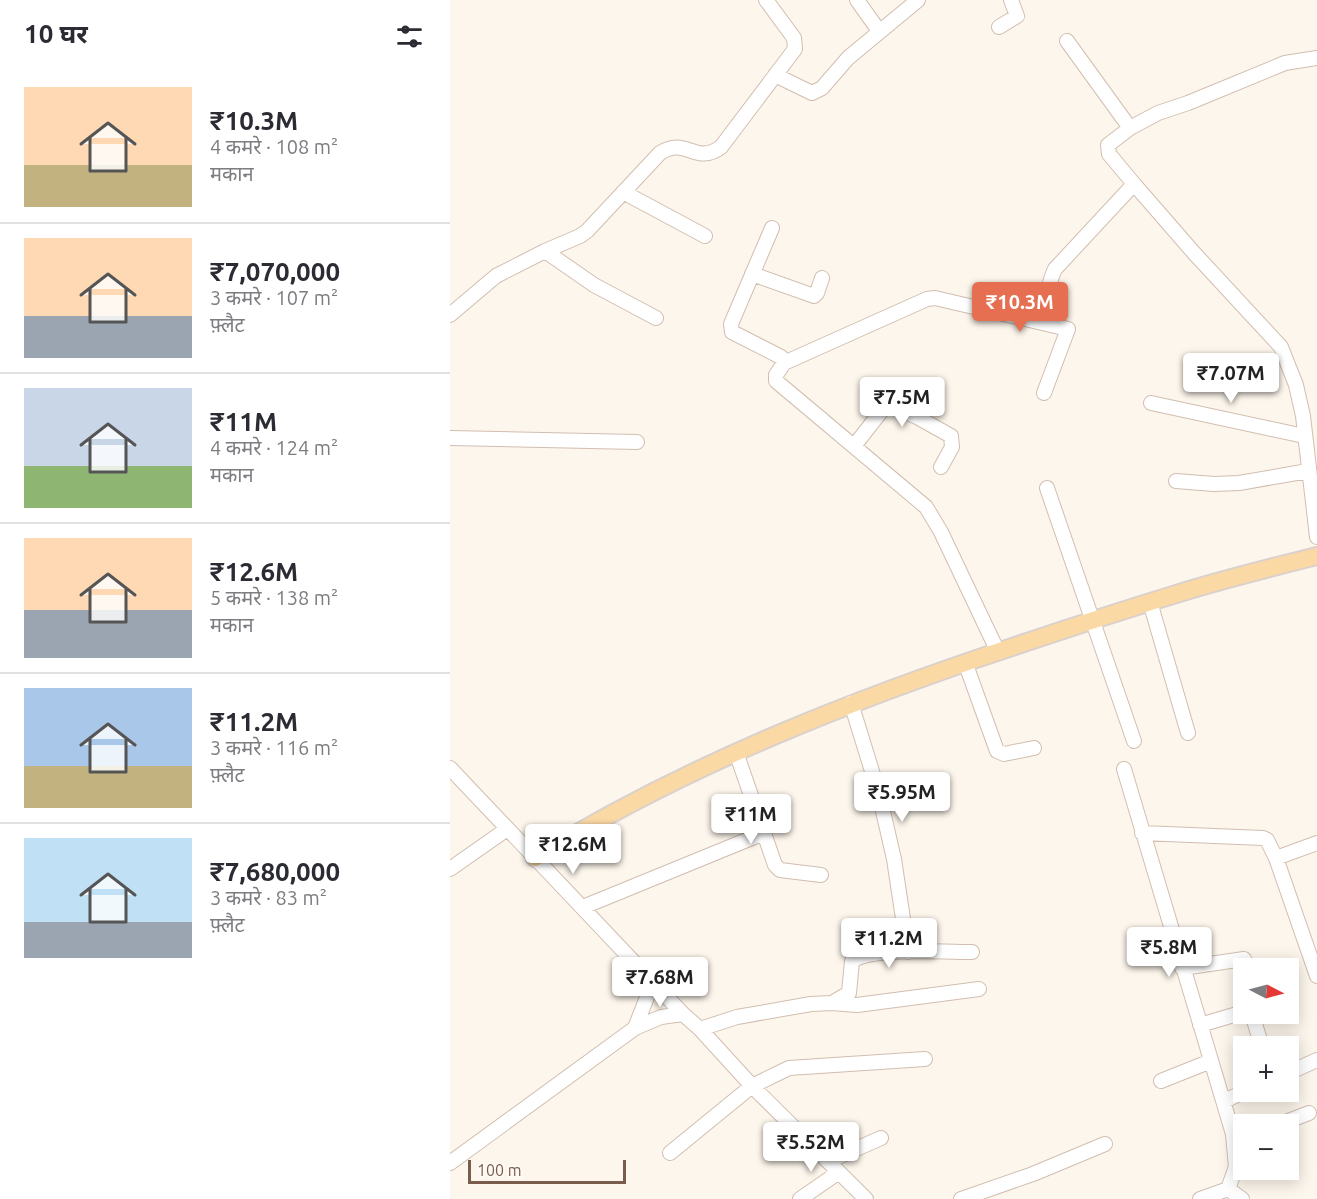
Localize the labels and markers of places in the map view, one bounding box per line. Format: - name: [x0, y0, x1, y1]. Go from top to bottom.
- pin: ₹10.3M: [971, 282, 1069, 333]
- pin: ₹7.07M: [1182, 353, 1280, 404]
- pin: ₹7.5M: [860, 377, 944, 428]
- pin: ₹5.95M: [853, 772, 951, 823]
- pin: ₹11M: [715, 794, 787, 845]
- pin: ₹12.6M: [524, 824, 622, 875]
- pin: ₹11.2M: [840, 918, 938, 969]
- pin: ₹5.8M: [1127, 927, 1211, 978]
- pin: ₹7.68M: [611, 957, 709, 1008]
- pin: ₹5.52M: [762, 1122, 860, 1173]

